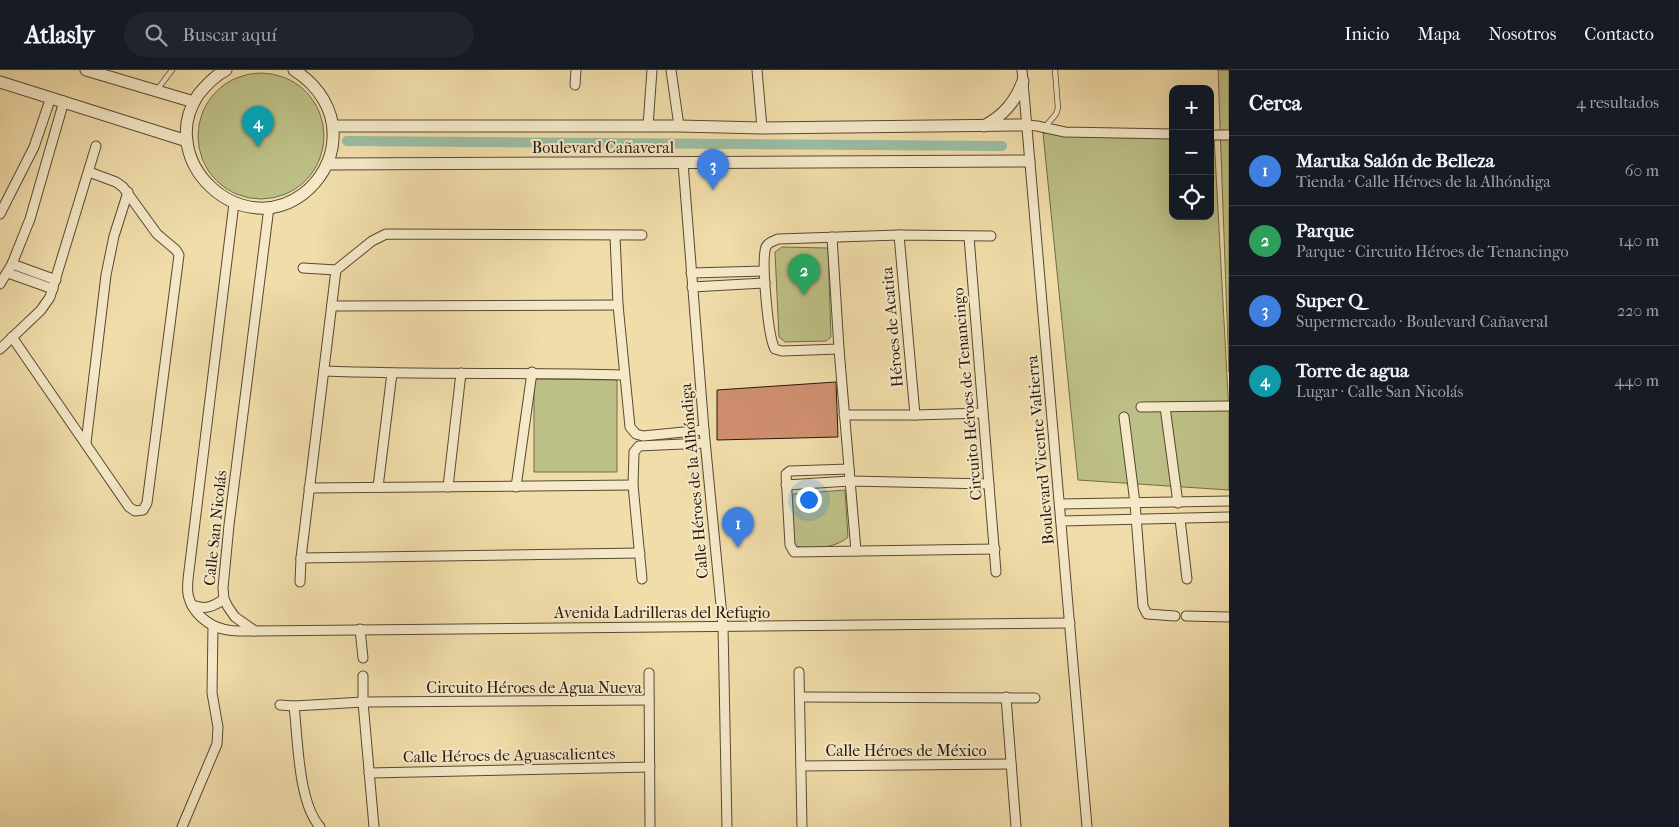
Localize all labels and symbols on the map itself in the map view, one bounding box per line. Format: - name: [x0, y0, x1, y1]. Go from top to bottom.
- pin: 4: [242, 106, 274, 147]
- street label: Boulevard Cañaveral: [532, 138, 675, 157]
- pin: 3: [697, 149, 729, 190]
- pin: 2: [788, 254, 820, 295]
- street label: Héroes de Acatita: [877, 265, 907, 388]
- street label: Circuito Héroes de Tenancingo: [948, 287, 986, 501]
- street label: Boulevard Vicente Valtierra: [1022, 354, 1058, 545]
- street label: Calle Héroes de la Alhóndiga: [676, 382, 712, 580]
- street label: Calle San Nicolás: [199, 469, 231, 587]
- your location: [796, 487, 822, 513]
- pin: 1: [722, 507, 754, 548]
- street label: Avenida Ladrilleras del Refugio: [553, 603, 770, 622]
- street label: Circuito Héroes de Agua Nueva: [426, 678, 642, 697]
- street label: Calle Héroes de México: [825, 741, 987, 760]
- street label: Calle Héroes de Aguascalientes: [403, 744, 615, 766]

